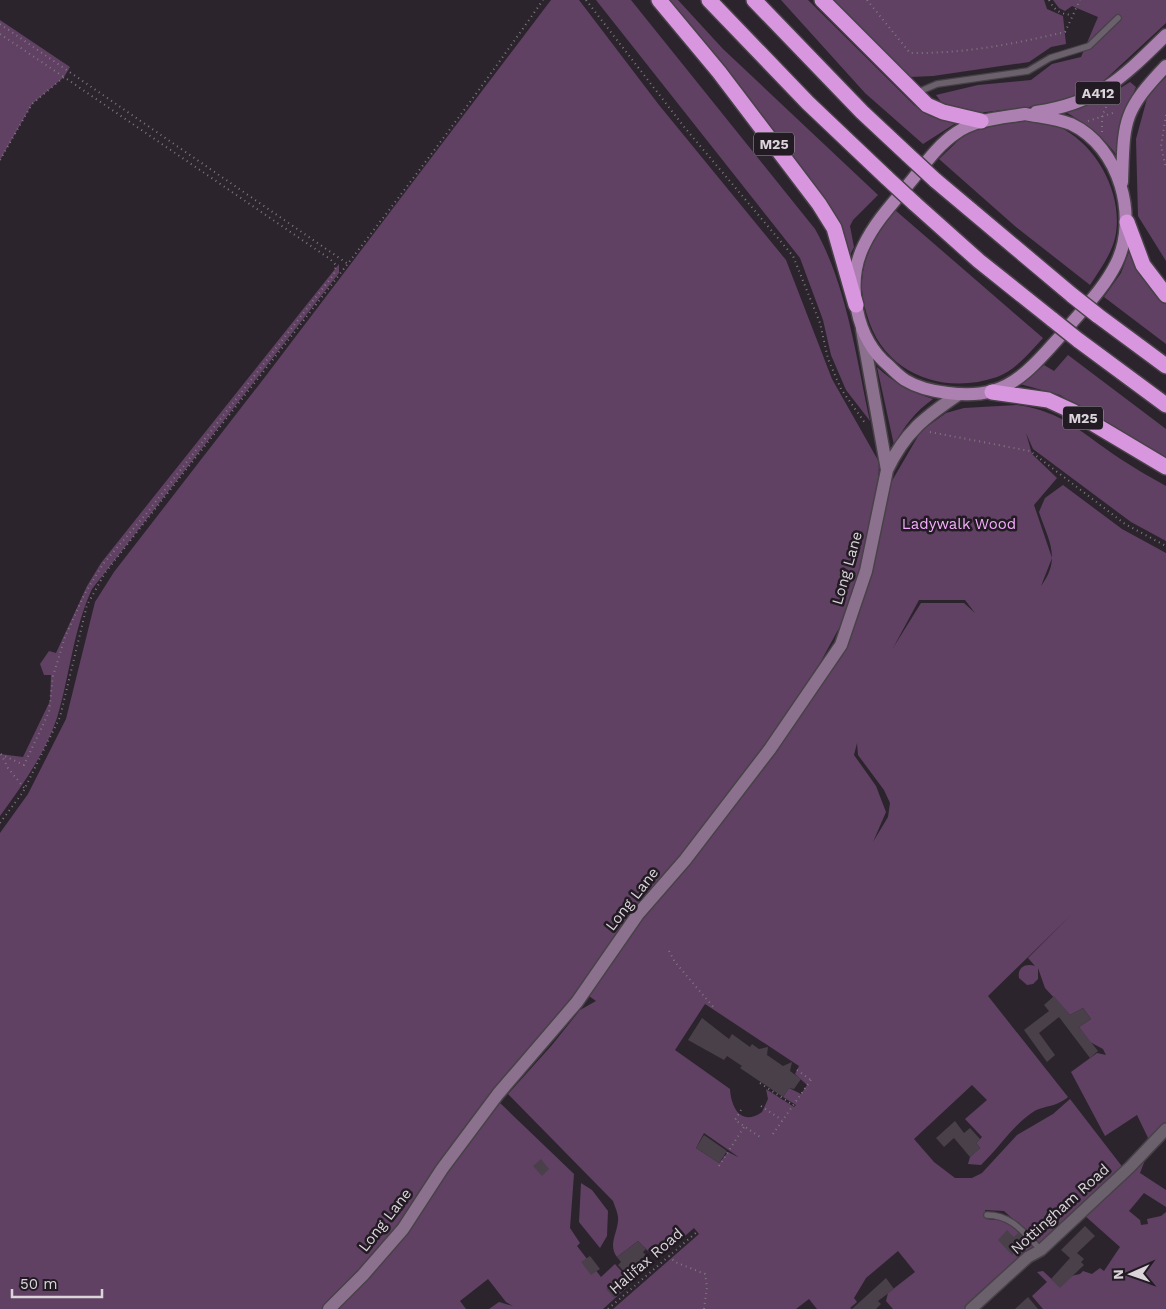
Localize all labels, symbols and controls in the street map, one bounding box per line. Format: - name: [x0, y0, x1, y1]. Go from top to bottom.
- road number: A412: [1076, 82, 1120, 105]
- road number: M25: [754, 132, 794, 156]
- road number: M25: [1063, 406, 1103, 429]
- park label: Ladywalk Wood: [902, 515, 1016, 533]
- street label: Long Lane: [828, 529, 866, 607]
- street label: Long Lane: [602, 864, 662, 934]
- street label: Nottingham Road: [1007, 1160, 1113, 1258]
- street label: Long Lane: [355, 1185, 415, 1255]
- street label: Halifax Road: [606, 1224, 686, 1298]
- north arrow: [1106, 1249, 1156, 1299]
- scale bar: [12, 1266, 102, 1298]
- text: N: [1110, 1269, 1126, 1280]
- text: 50 m: [20, 1275, 57, 1293]

